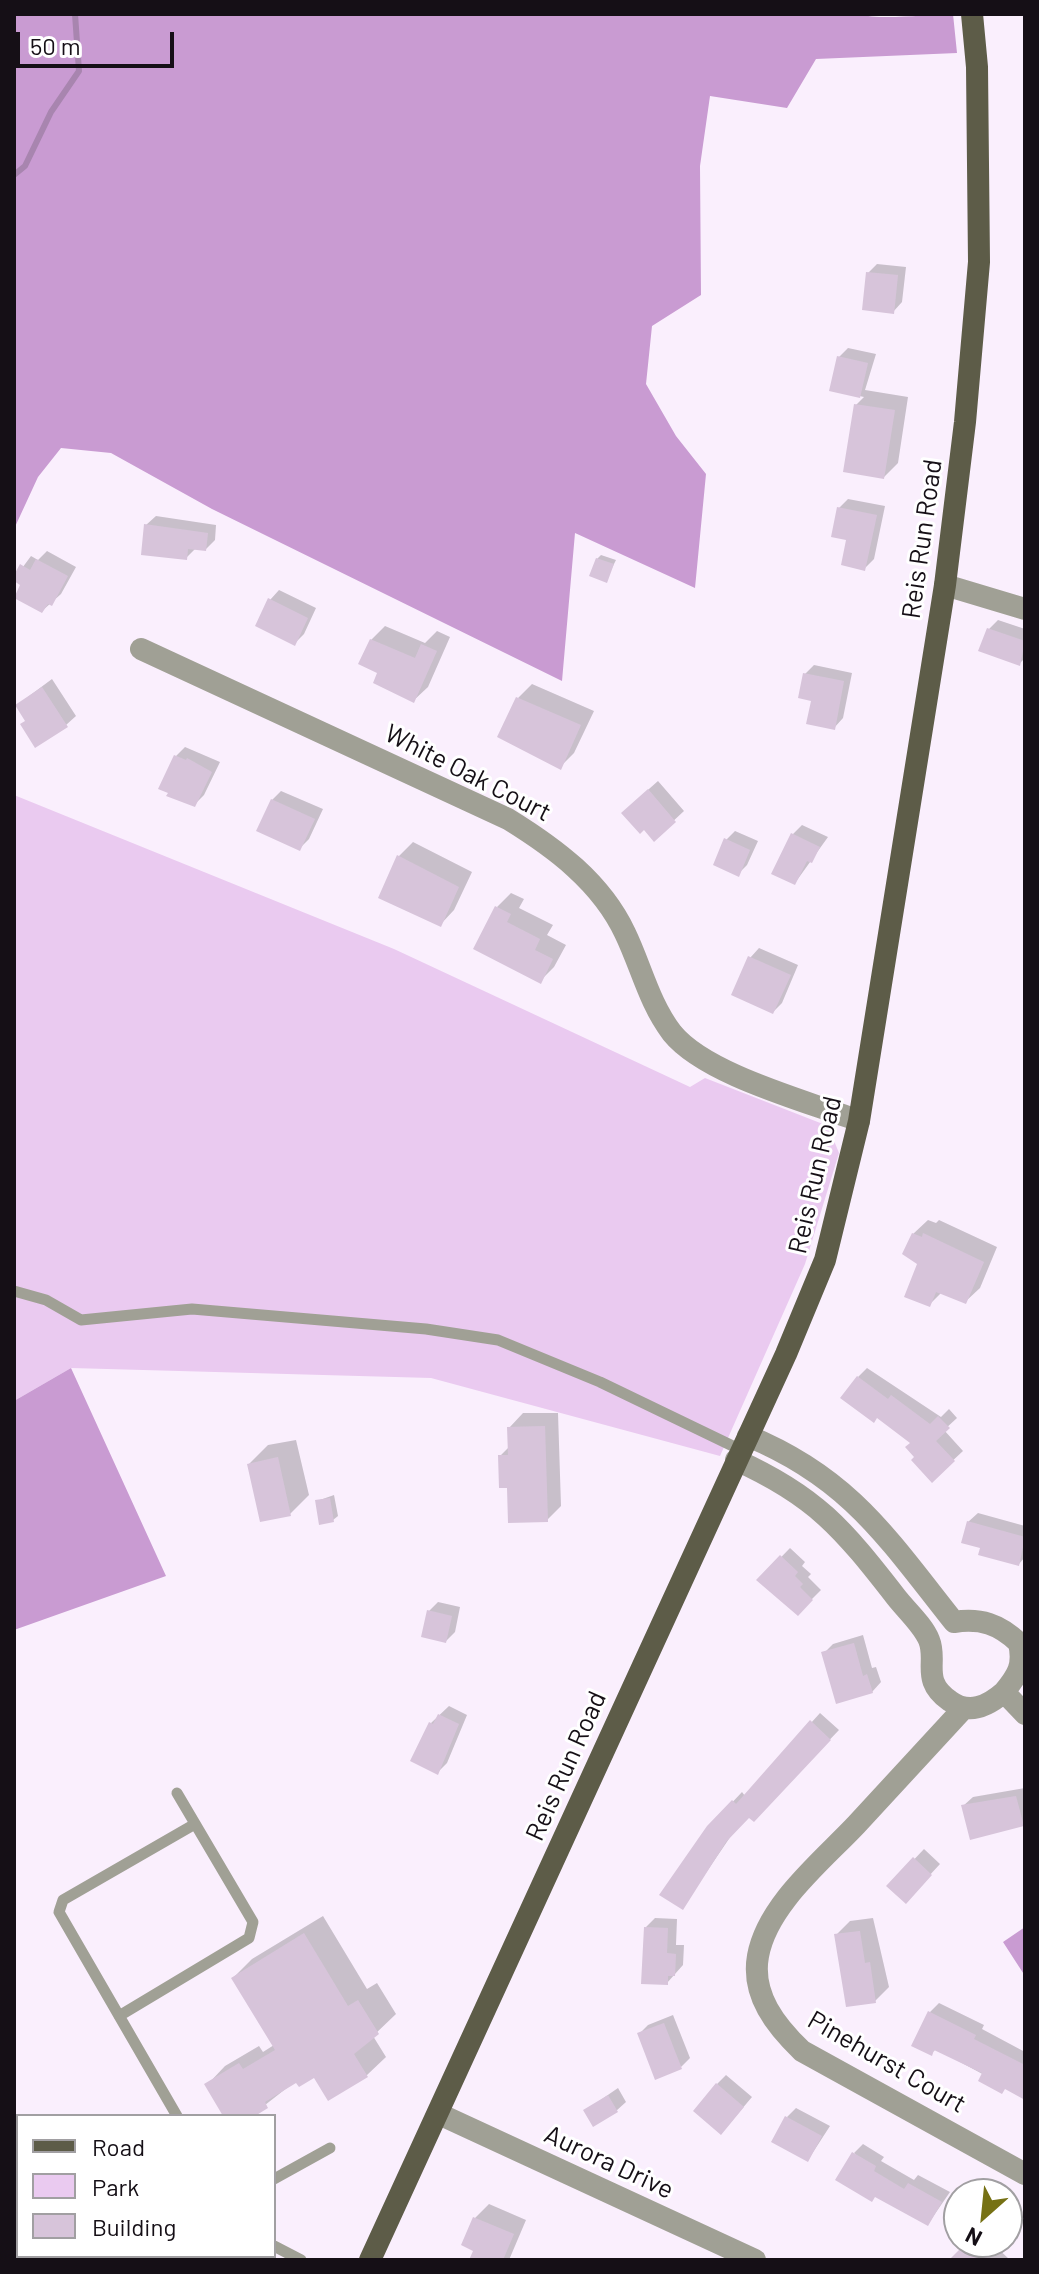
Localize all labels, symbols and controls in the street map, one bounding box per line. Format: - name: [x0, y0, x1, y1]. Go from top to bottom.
- scale bar: [20, 16, 178, 66]
- text: 50 m: [30, 31, 81, 60]
- street label: Reis Run Road: [895, 457, 949, 621]
- street label: White Oak Court: [380, 718, 556, 828]
- street label: Reis Run Road: [782, 1093, 848, 1257]
- street label: Reis Run Road: [519, 1686, 613, 1846]
- street label: Pinehurst Court: [802, 2004, 972, 2120]
- legend: [16, 2114, 276, 2258]
- street label: Aurora Drive: [539, 2118, 679, 2206]
- text: Road: [92, 2132, 145, 2161]
- text: Park: [92, 2172, 139, 2201]
- north arrow: [943, 2178, 1023, 2258]
- text: Building: [92, 2212, 176, 2241]
- text: N: [961, 2223, 985, 2253]

